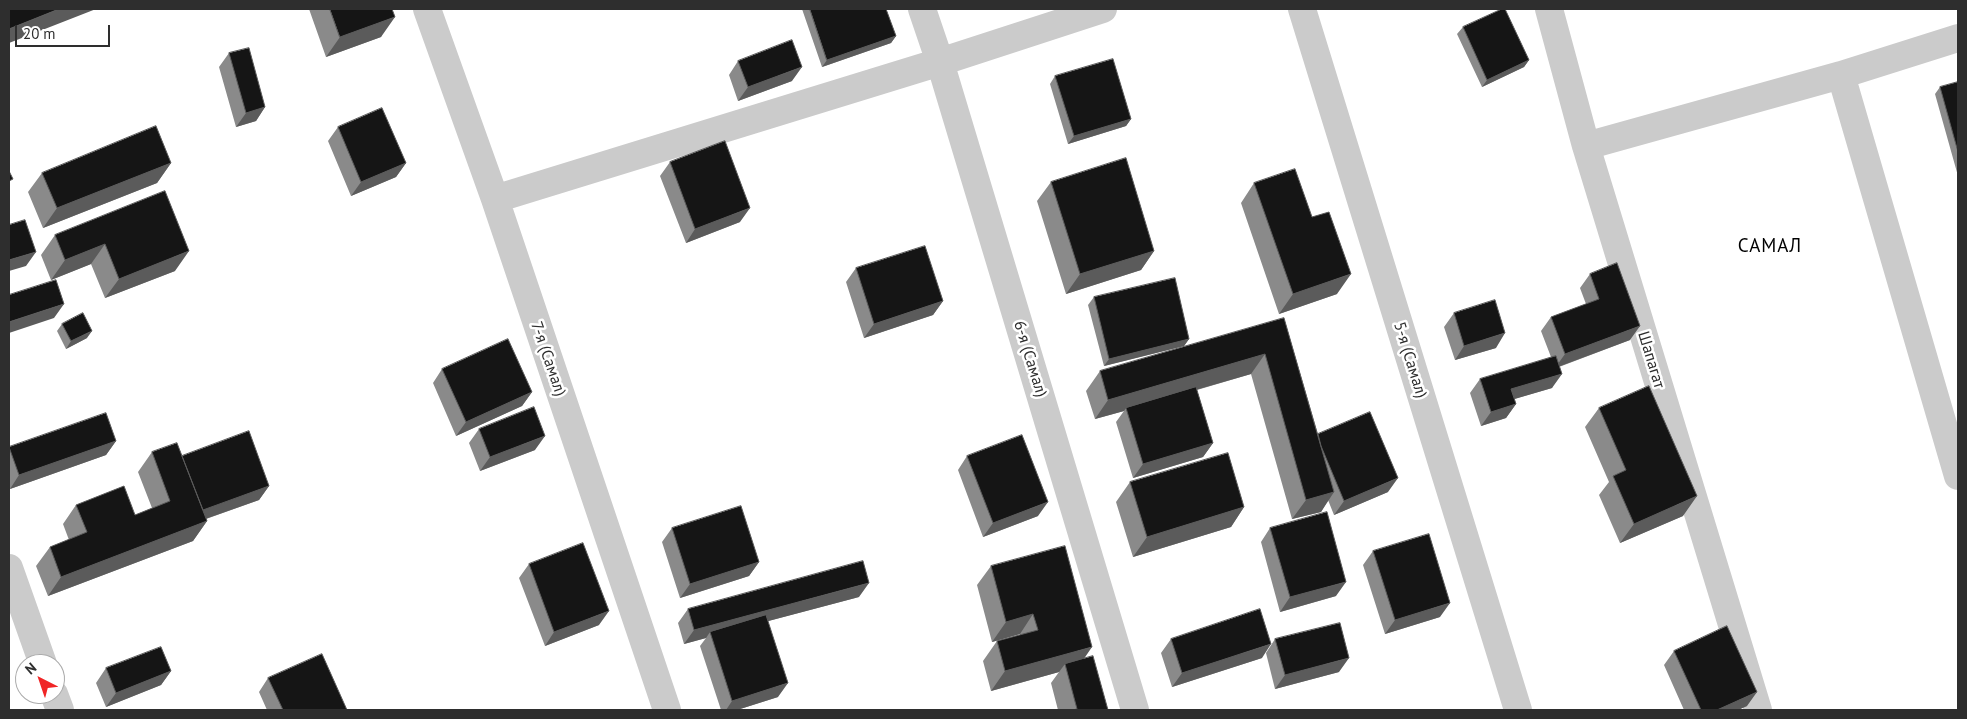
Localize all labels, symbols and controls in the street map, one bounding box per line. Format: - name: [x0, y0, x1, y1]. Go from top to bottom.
- scale bar: [18, 15, 112, 47]
- text: 20 m: [23, 24, 56, 43]
- district label: САМАЛ: [1737, 236, 1803, 258]
- street label: 7-я (Самал): [526, 319, 570, 399]
- street label: 6-я (Самал): [1009, 319, 1051, 399]
- street label: 5-я (Самал): [1389, 320, 1431, 400]
- street label: Шапагат: [1633, 329, 1669, 391]
- north arrow: [15, 654, 65, 704]
- text: N: [21, 659, 40, 678]

